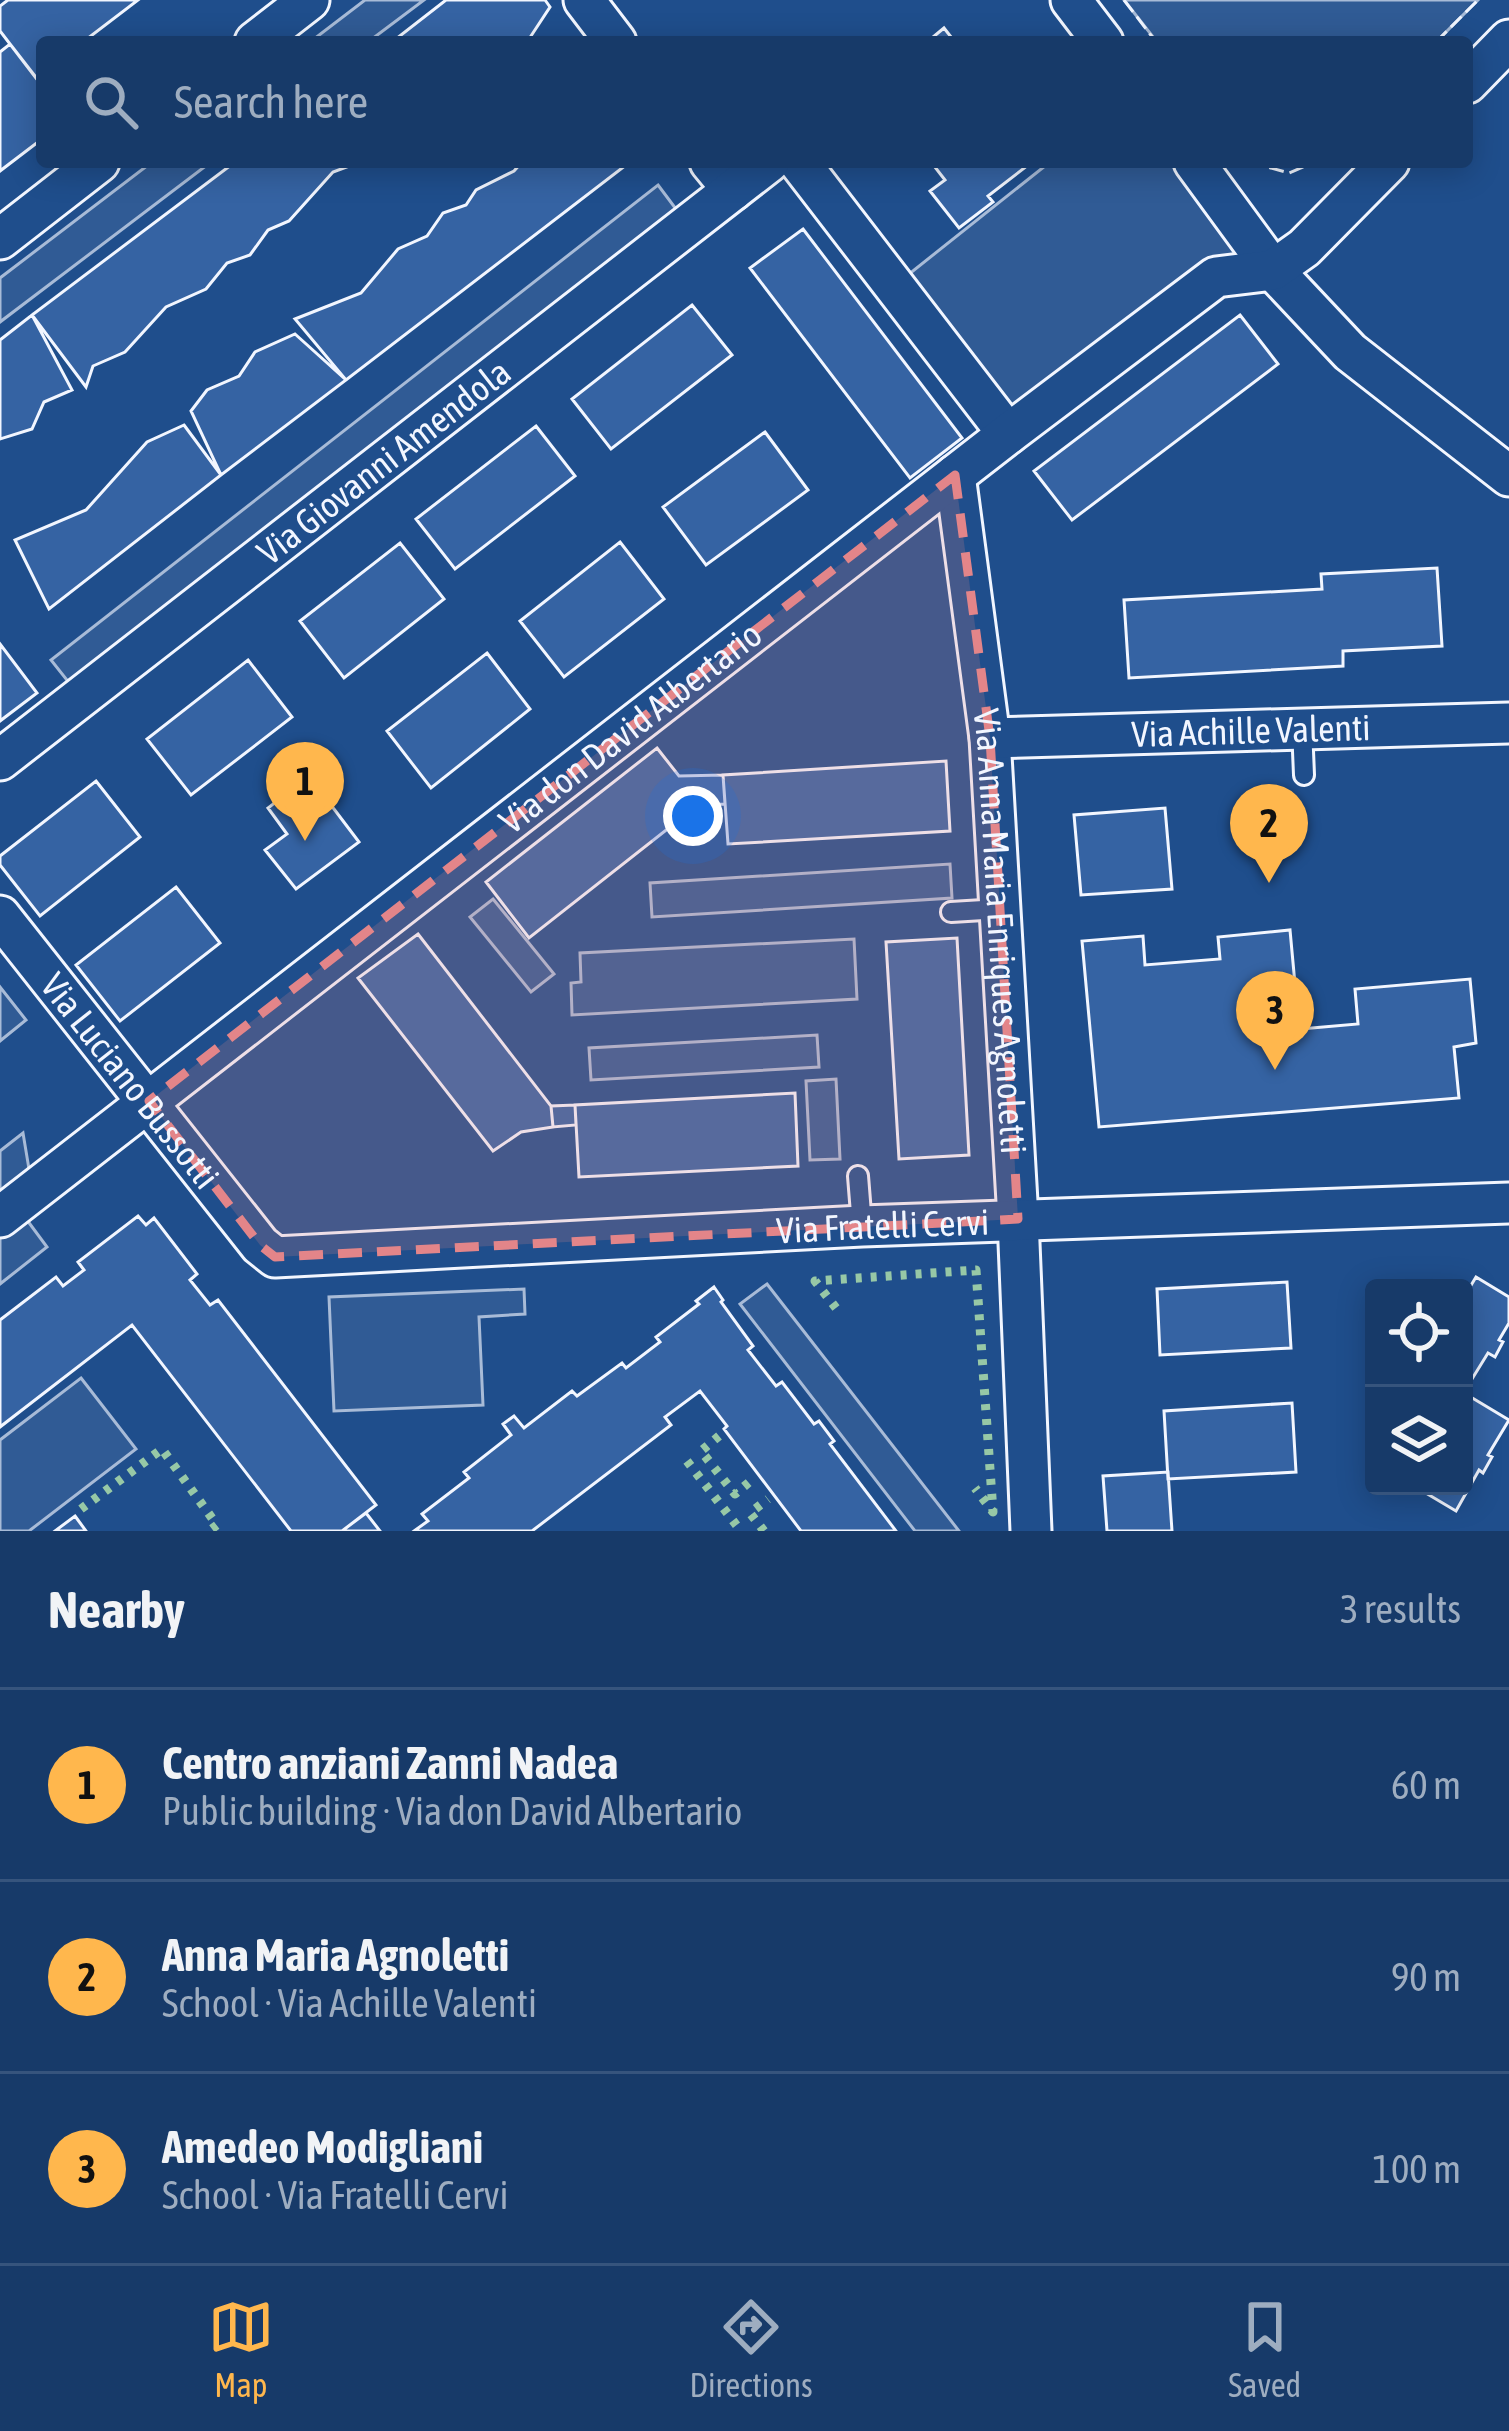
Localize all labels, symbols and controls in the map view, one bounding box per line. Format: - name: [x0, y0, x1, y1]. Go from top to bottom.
- search box: [36, 36, 1473, 168]
- icon: search: [78, 69, 144, 135]
- text: Search here: [174, 76, 368, 128]
- street label: Via Giovanni Amendola: [249, 350, 518, 573]
- street label: Via don David Albertario: [491, 613, 769, 842]
- street label: Via Anna Maria Enriques Agnoletti: [965, 706, 1035, 1155]
- street label: Via Achille Valenti: [1131, 706, 1371, 755]
- pin: 1: [266, 742, 344, 841]
- pin: 2: [1230, 784, 1308, 883]
- your location: [663, 786, 723, 846]
- street label: Via Luciano Bussotti: [32, 965, 228, 1197]
- pin: 3: [1236, 971, 1314, 1070]
- street label: Via Fratelli Cervi: [775, 1200, 990, 1252]
- map controls: [1365, 1279, 1473, 1495]
- button: locate: [1365, 1279, 1473, 1387]
- button: layers: [1365, 1387, 1473, 1495]
- text: Nearby: [48, 1580, 185, 1639]
- text: 3 results: [1340, 1587, 1461, 1631]
- text: Centro anziani Zanni Nadea: [162, 1737, 618, 1789]
- text: 1: [78, 1763, 96, 1807]
- text: 60 m: [1391, 1763, 1461, 1807]
- text: Public building · Via don David Albertario: [162, 1789, 742, 1833]
- text: Anna Maria Agnoletti: [162, 1929, 509, 1981]
- text: 2: [78, 1955, 96, 1999]
- text: 90 m: [1391, 1955, 1461, 1999]
- text: School · Via Achille Valenti: [162, 1981, 537, 2025]
- text: Amedeo Modigliani: [162, 2121, 483, 2173]
- text: 3: [78, 2147, 96, 2191]
- text: 100 m: [1373, 2147, 1461, 2191]
- text: School · Via Fratelli Cervi: [162, 2173, 508, 2217]
- tab: Map: [208, 2294, 274, 2404]
- tab: Directions: [689, 2294, 813, 2404]
- tab: Saved: [1228, 2294, 1301, 2404]

